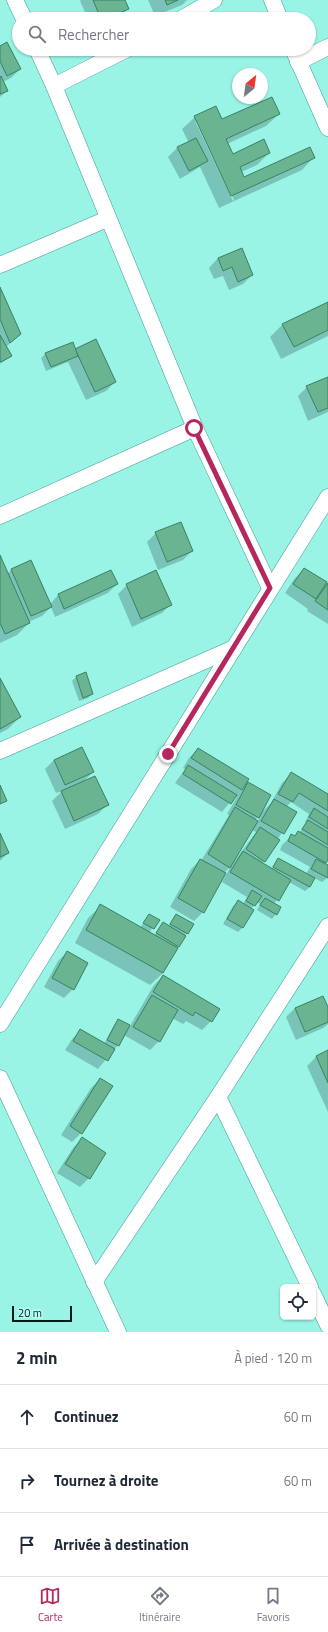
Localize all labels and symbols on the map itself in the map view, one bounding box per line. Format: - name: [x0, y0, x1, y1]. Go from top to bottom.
- north arrow: [232, 68, 268, 104]
- route start: [185, 419, 203, 437]
- route end: [159, 745, 177, 763]
- scale bar: [12, 1304, 72, 1323]

